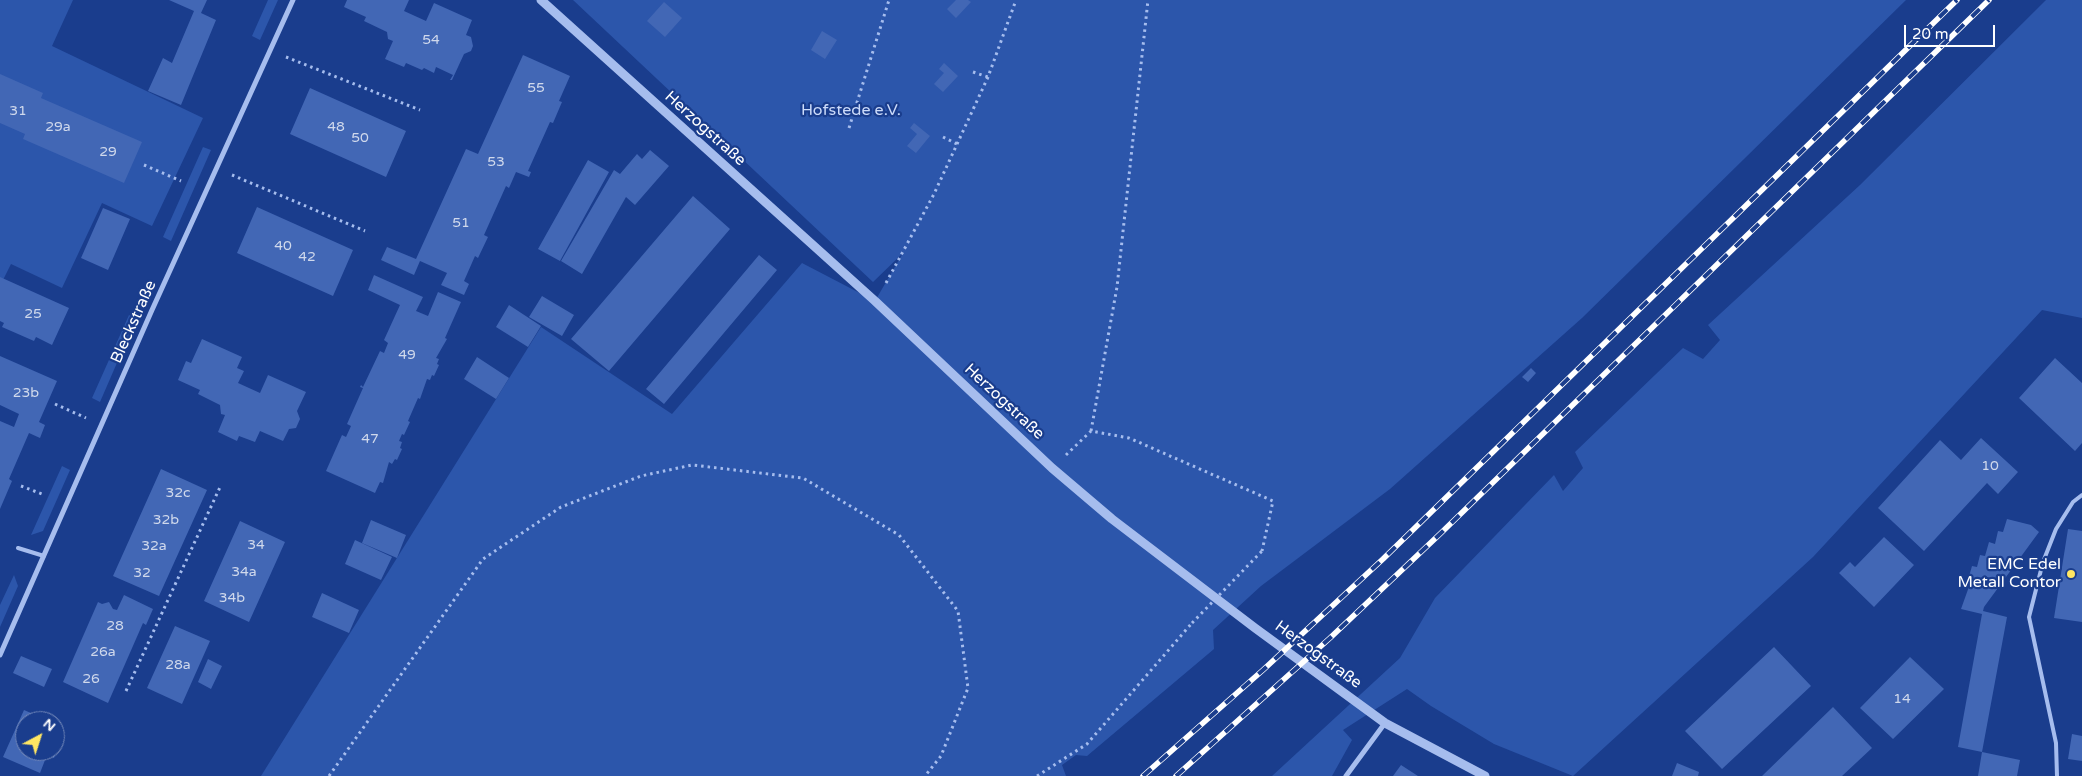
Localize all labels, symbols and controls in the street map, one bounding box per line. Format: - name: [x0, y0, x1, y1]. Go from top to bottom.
- scale bar: [1907, 15, 1998, 47]
- text: 20 m: [1912, 25, 1949, 43]
- house number: 54: [422, 32, 440, 48]
- house number: 55: [527, 80, 545, 96]
- street label: Herzogstraße: [661, 88, 749, 170]
- park label: Hofstede e.V.: [801, 101, 901, 121]
- house number: 31: [9, 103, 27, 119]
- house number: 29a: [45, 119, 71, 135]
- house number: 48: [327, 119, 345, 135]
- house number: 50: [351, 130, 369, 146]
- house number: 29: [99, 144, 117, 160]
- house number: 53: [487, 154, 505, 170]
- house number: 51: [452, 215, 470, 231]
- house number: 40: [274, 238, 292, 254]
- house number: 42: [298, 249, 316, 265]
- street label: Bleckstraße: [107, 278, 161, 366]
- house number: 25: [24, 306, 42, 322]
- house number: 49: [398, 347, 416, 363]
- street label: Herzogstraße: [960, 360, 1048, 444]
- house number: 23b: [13, 385, 39, 401]
- house number: 47: [361, 431, 379, 447]
- house number: 10: [1981, 458, 1999, 474]
- house number: 32c: [165, 485, 191, 501]
- house number: 32b: [153, 512, 179, 528]
- house number: 34: [247, 537, 265, 553]
- house number: 32a: [141, 538, 167, 554]
- place label: EMC Edel Metall Contor: [1957, 555, 2061, 593]
- house number: 34a: [231, 564, 257, 580]
- house number: 32: [133, 565, 151, 581]
- marker: EMC Edel Metall Contor: [2065, 568, 2077, 580]
- house number: 34b: [219, 590, 245, 606]
- street label: Herzogstraße: [1271, 617, 1365, 693]
- house number: 28: [106, 618, 124, 634]
- house number: 26a: [90, 644, 116, 660]
- house number: 28a: [165, 657, 191, 673]
- house number: 26: [82, 671, 100, 687]
- house number: 14: [1893, 691, 1911, 707]
- north arrow: [15, 711, 65, 761]
- text: N: [40, 715, 59, 735]

